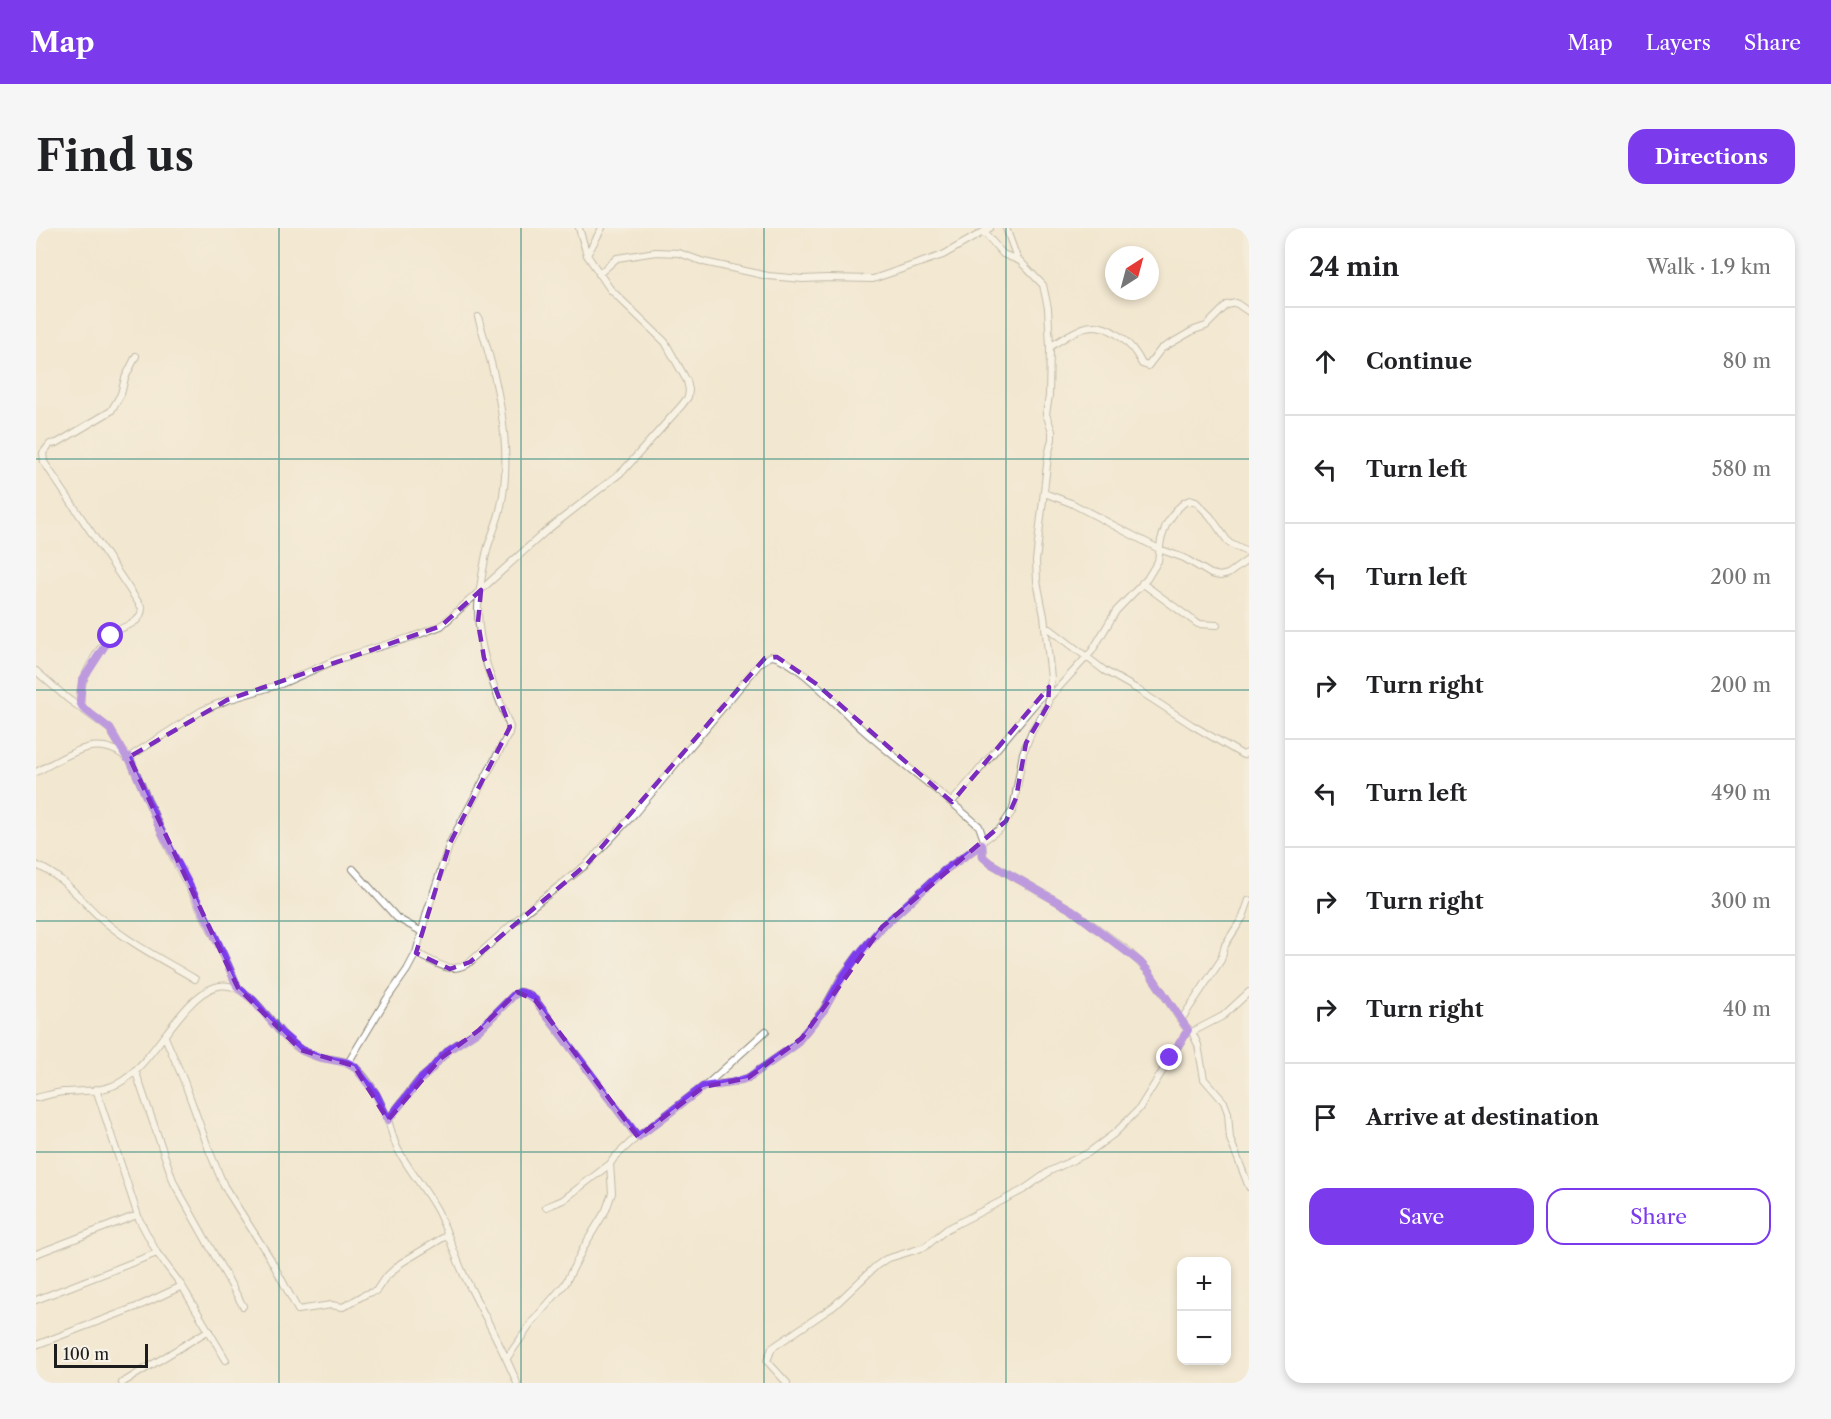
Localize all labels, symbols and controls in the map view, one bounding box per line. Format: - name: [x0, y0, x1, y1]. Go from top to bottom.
- text: Map: [30, 25, 94, 59]
- text: Map: [1568, 30, 1613, 55]
- text: Layers: [1646, 30, 1711, 55]
- text: Share: [1744, 30, 1801, 55]
- button: Directions: [1628, 129, 1795, 184]
- text: Find us: [36, 130, 194, 182]
- north arrow: [1105, 246, 1159, 300]
- text: 24 min: [1309, 251, 1399, 283]
- text: Walk · 1.9 km: [1647, 255, 1771, 279]
- icon: ahead: [1309, 345, 1342, 378]
- text: Continue: [1366, 348, 1472, 375]
- text: 80 m: [1723, 349, 1771, 373]
- icon: left: [1309, 453, 1342, 486]
- text: Turn left: [1366, 456, 1467, 483]
- text: 580 m: [1712, 457, 1771, 481]
- icon: left: [1309, 561, 1342, 594]
- text: Turn left: [1366, 564, 1467, 591]
- text: 200 m: [1710, 565, 1771, 589]
- route start: [97, 622, 123, 648]
- icon: right: [1309, 669, 1342, 702]
- text: Turn right: [1366, 672, 1484, 699]
- text: 200 m: [1710, 673, 1771, 697]
- icon: left: [1309, 777, 1342, 810]
- text: Turn left: [1366, 780, 1467, 807]
- text: 490 m: [1711, 781, 1771, 805]
- icon: right: [1309, 885, 1342, 918]
- text: Turn right: [1366, 888, 1484, 915]
- text: 300 m: [1711, 889, 1771, 913]
- icon: right: [1309, 993, 1342, 1026]
- text: Turn right: [1366, 996, 1484, 1023]
- text: 40 m: [1723, 997, 1771, 1021]
- route end: [1156, 1044, 1182, 1070]
- icon: arrive: [1309, 1101, 1342, 1134]
- text: Arrive at destination: [1366, 1104, 1599, 1131]
- button: Save: [1309, 1188, 1534, 1245]
- button: Share: [1546, 1188, 1771, 1245]
- map controls: [1177, 1257, 1231, 1365]
- button: +: [1177, 1257, 1231, 1311]
- button: −: [1177, 1311, 1231, 1365]
- scale bar: [54, 1341, 148, 1368]
- text: 100 m: [63, 1344, 109, 1364]

